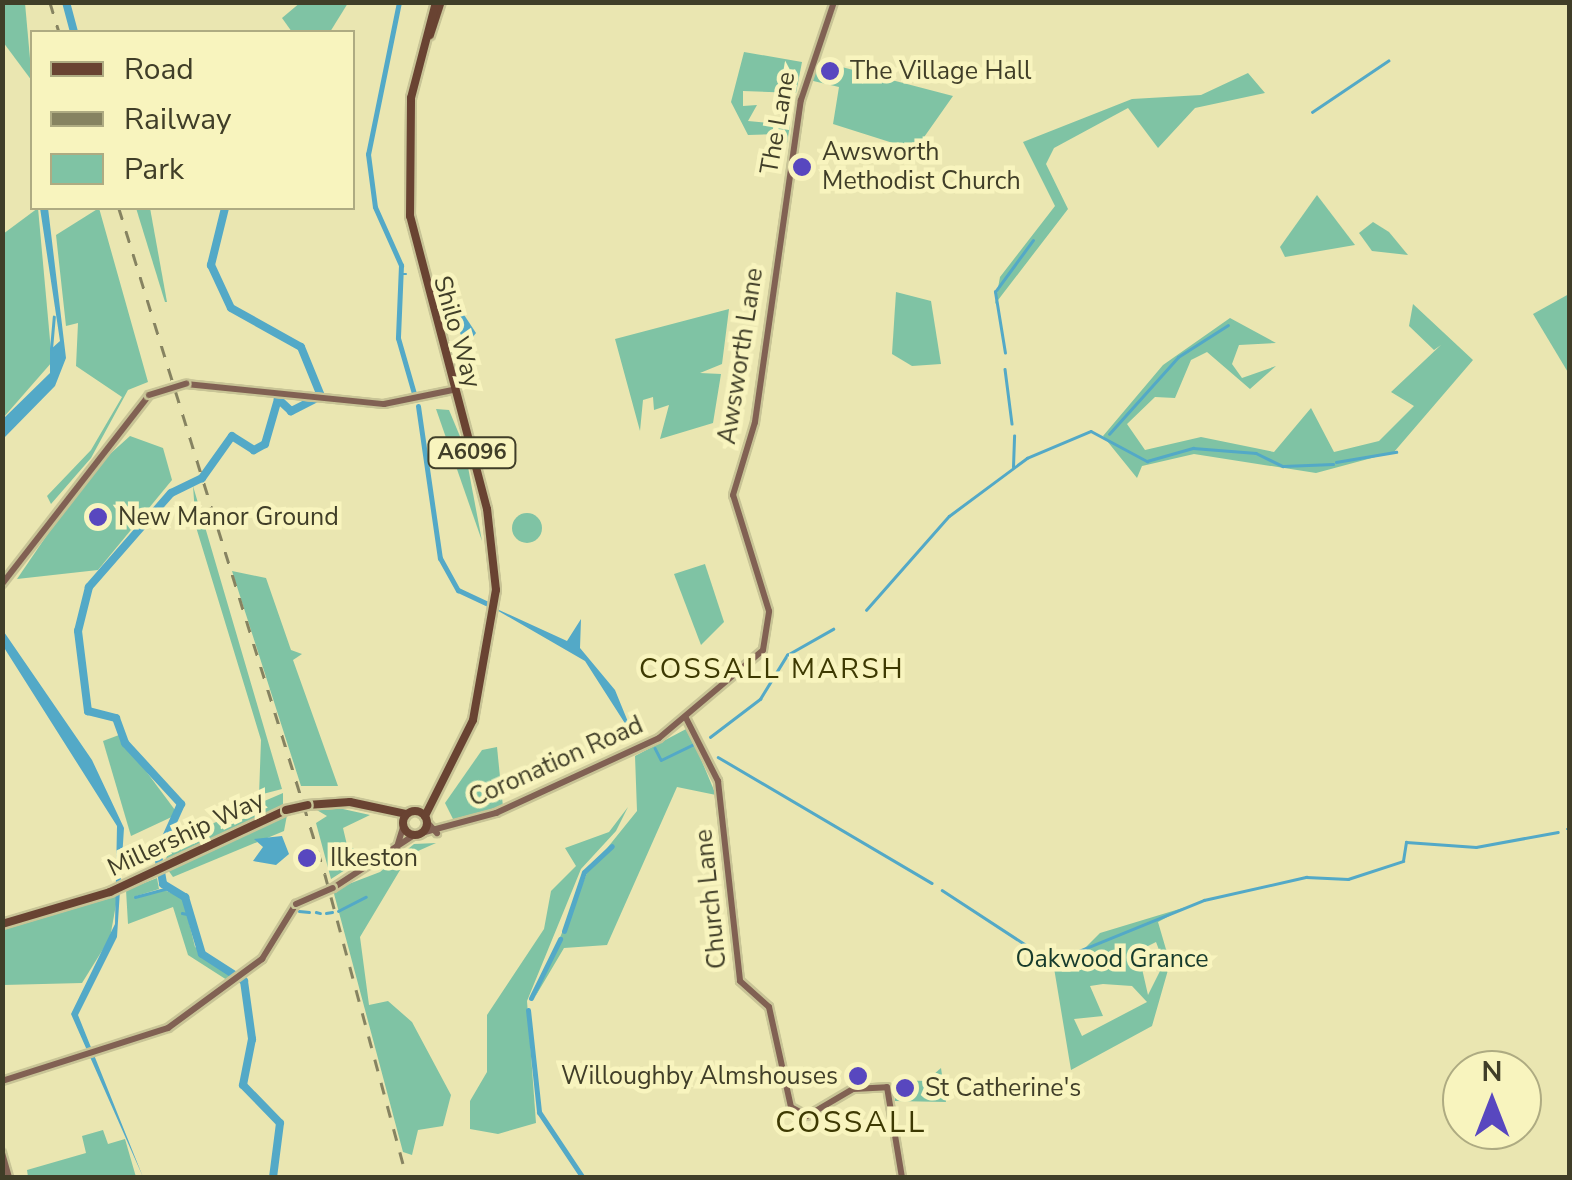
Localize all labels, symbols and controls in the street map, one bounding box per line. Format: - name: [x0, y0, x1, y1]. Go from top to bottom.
- legend: [30, 30, 355, 210]
- text: Road: [124, 49, 194, 90]
- place label: The Village Hall: [850, 56, 1031, 86]
- marker: The Village Hall: [819, 60, 841, 82]
- street label: The Lane: [754, 70, 802, 176]
- text: Railway: [124, 99, 232, 140]
- place label: Awsworth Methodist Church: [822, 138, 1021, 197]
- text: Park: [124, 149, 184, 190]
- marker: Awsworth Methodist Church: [791, 156, 813, 178]
- street label: Awsworth Lane: [712, 266, 770, 446]
- street label: Shilo Way: [427, 273, 487, 391]
- road number: A6096: [427, 436, 517, 470]
- place label: New Manor Ground: [118, 502, 339, 532]
- marker: New Manor Ground: [87, 506, 109, 528]
- district label: COSSALL MARSH: [639, 652, 905, 686]
- street label: Coronation Road: [464, 710, 648, 814]
- street label: Millership Way: [103, 785, 269, 883]
- street label: Church Lane: [689, 828, 733, 970]
- place label: Ilkeston: [330, 843, 418, 873]
- marker: Ilkeston: [294, 845, 320, 871]
- park label: Oakwood Grance: [1015, 944, 1209, 974]
- north arrow: [1442, 1050, 1542, 1150]
- text: N: [1482, 1053, 1502, 1091]
- place label: Willoughby Almshouses: [561, 1061, 838, 1091]
- marker: Willoughby Almshouses: [847, 1065, 869, 1087]
- place label: St Catherine's: [925, 1073, 1081, 1103]
- marker: St Catherine's: [894, 1077, 916, 1099]
- district label: COSSALL: [775, 1105, 927, 1141]

